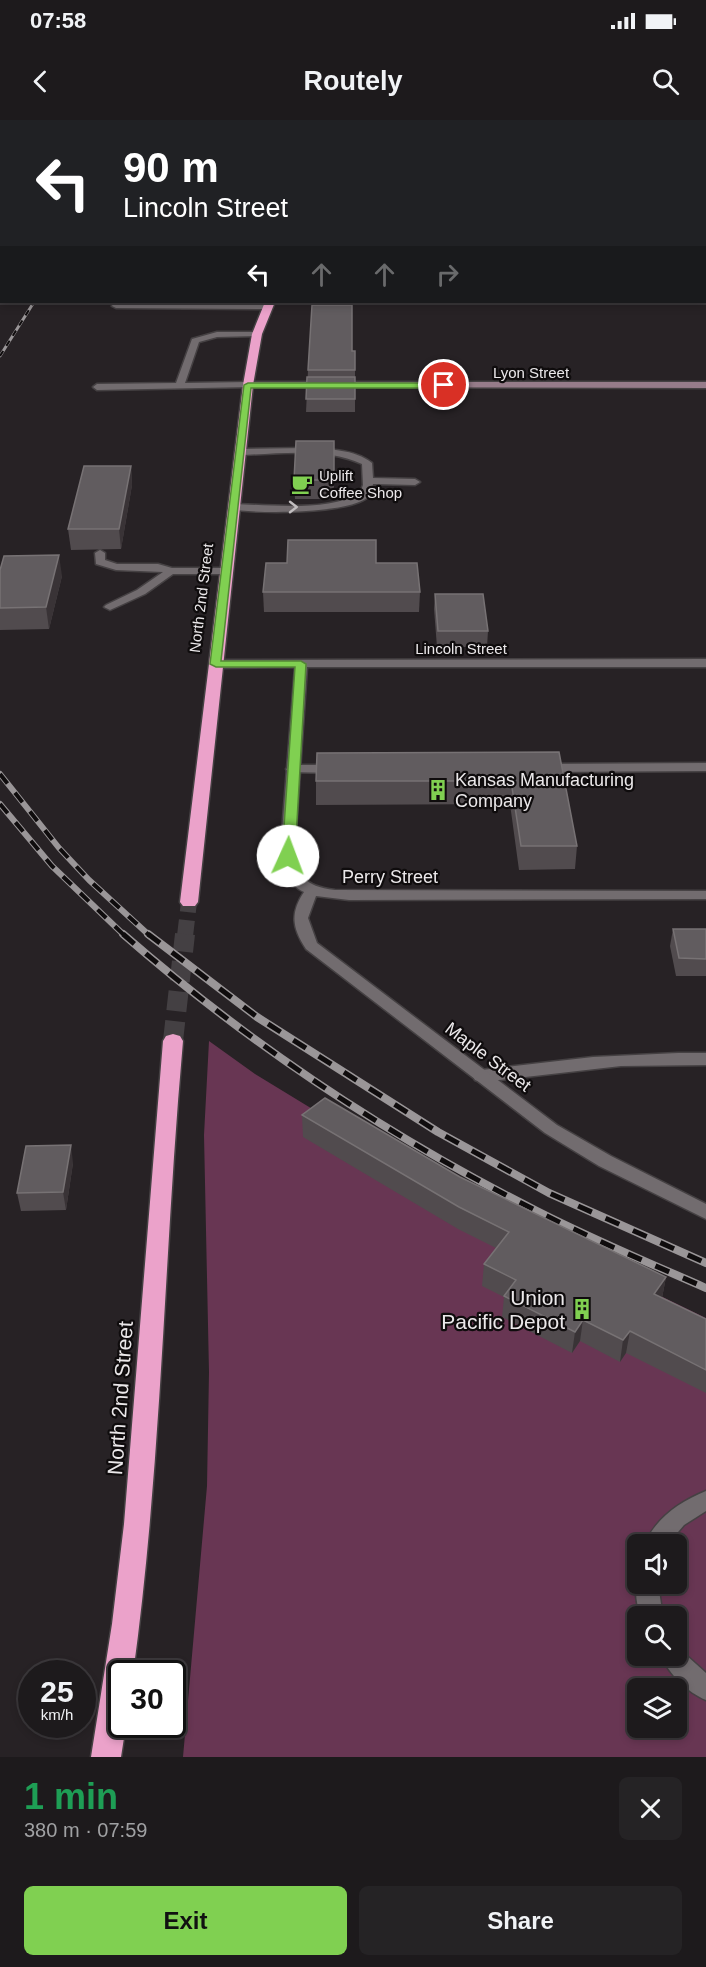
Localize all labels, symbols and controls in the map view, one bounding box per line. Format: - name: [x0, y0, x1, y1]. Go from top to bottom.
- text: 07:58: [30, 8, 86, 33]
- icon: back: [24, 65, 57, 98]
- icon: search: [649, 65, 682, 98]
- text: Routely: [303, 66, 403, 96]
- icon: left: [24, 144, 102, 222]
- text: 90 m: [123, 144, 219, 191]
- text: Lincoln Street: [123, 193, 288, 223]
- icon: left: [242, 258, 275, 291]
- icon: ahead: [305, 258, 338, 291]
- icon: ahead: [368, 258, 401, 291]
- icon: right: [431, 258, 464, 291]
- pin: [418, 359, 469, 410]
- street label: Lyon Street: [493, 364, 570, 381]
- icon: arrive: [427, 368, 460, 401]
- place label: Uplift Coffee Shop: [319, 467, 402, 501]
- cafe icon: Uplift Coffee Shop: [290, 472, 314, 496]
- one-way arrow: [288, 501, 297, 513]
- street label: North 2nd Street: [186, 542, 216, 654]
- street label: Lincoln Street: [415, 640, 508, 657]
- place label: Kansas Manufacturing Company: [455, 770, 634, 811]
- building icon: Kansas Manufacturing Company: [426, 778, 450, 802]
- position arrow: [256, 824, 320, 888]
- street label: Perry Street: [342, 867, 438, 887]
- street label: Maple Street: [441, 1018, 535, 1096]
- place label: Union Pacific Depot: [441, 1286, 565, 1333]
- building icon: Union Pacific Depot: [570, 1297, 594, 1321]
- street label: North 2nd Street: [103, 1320, 137, 1476]
- map controls: [627, 1534, 687, 1738]
- button: sound: [627, 1534, 687, 1594]
- button: search: [627, 1606, 687, 1666]
- speed limit sign: 30: [108, 1660, 186, 1738]
- text: 25: [40, 1675, 74, 1708]
- button: layers: [627, 1678, 687, 1738]
- text: km/h: [41, 1706, 73, 1723]
- text: 1 min: [24, 1776, 118, 1817]
- button: close: [619, 1777, 682, 1840]
- text: 380 m · 07:59: [24, 1819, 147, 1841]
- button: Exit: [24, 1886, 347, 1955]
- button: Share: [359, 1886, 682, 1955]

